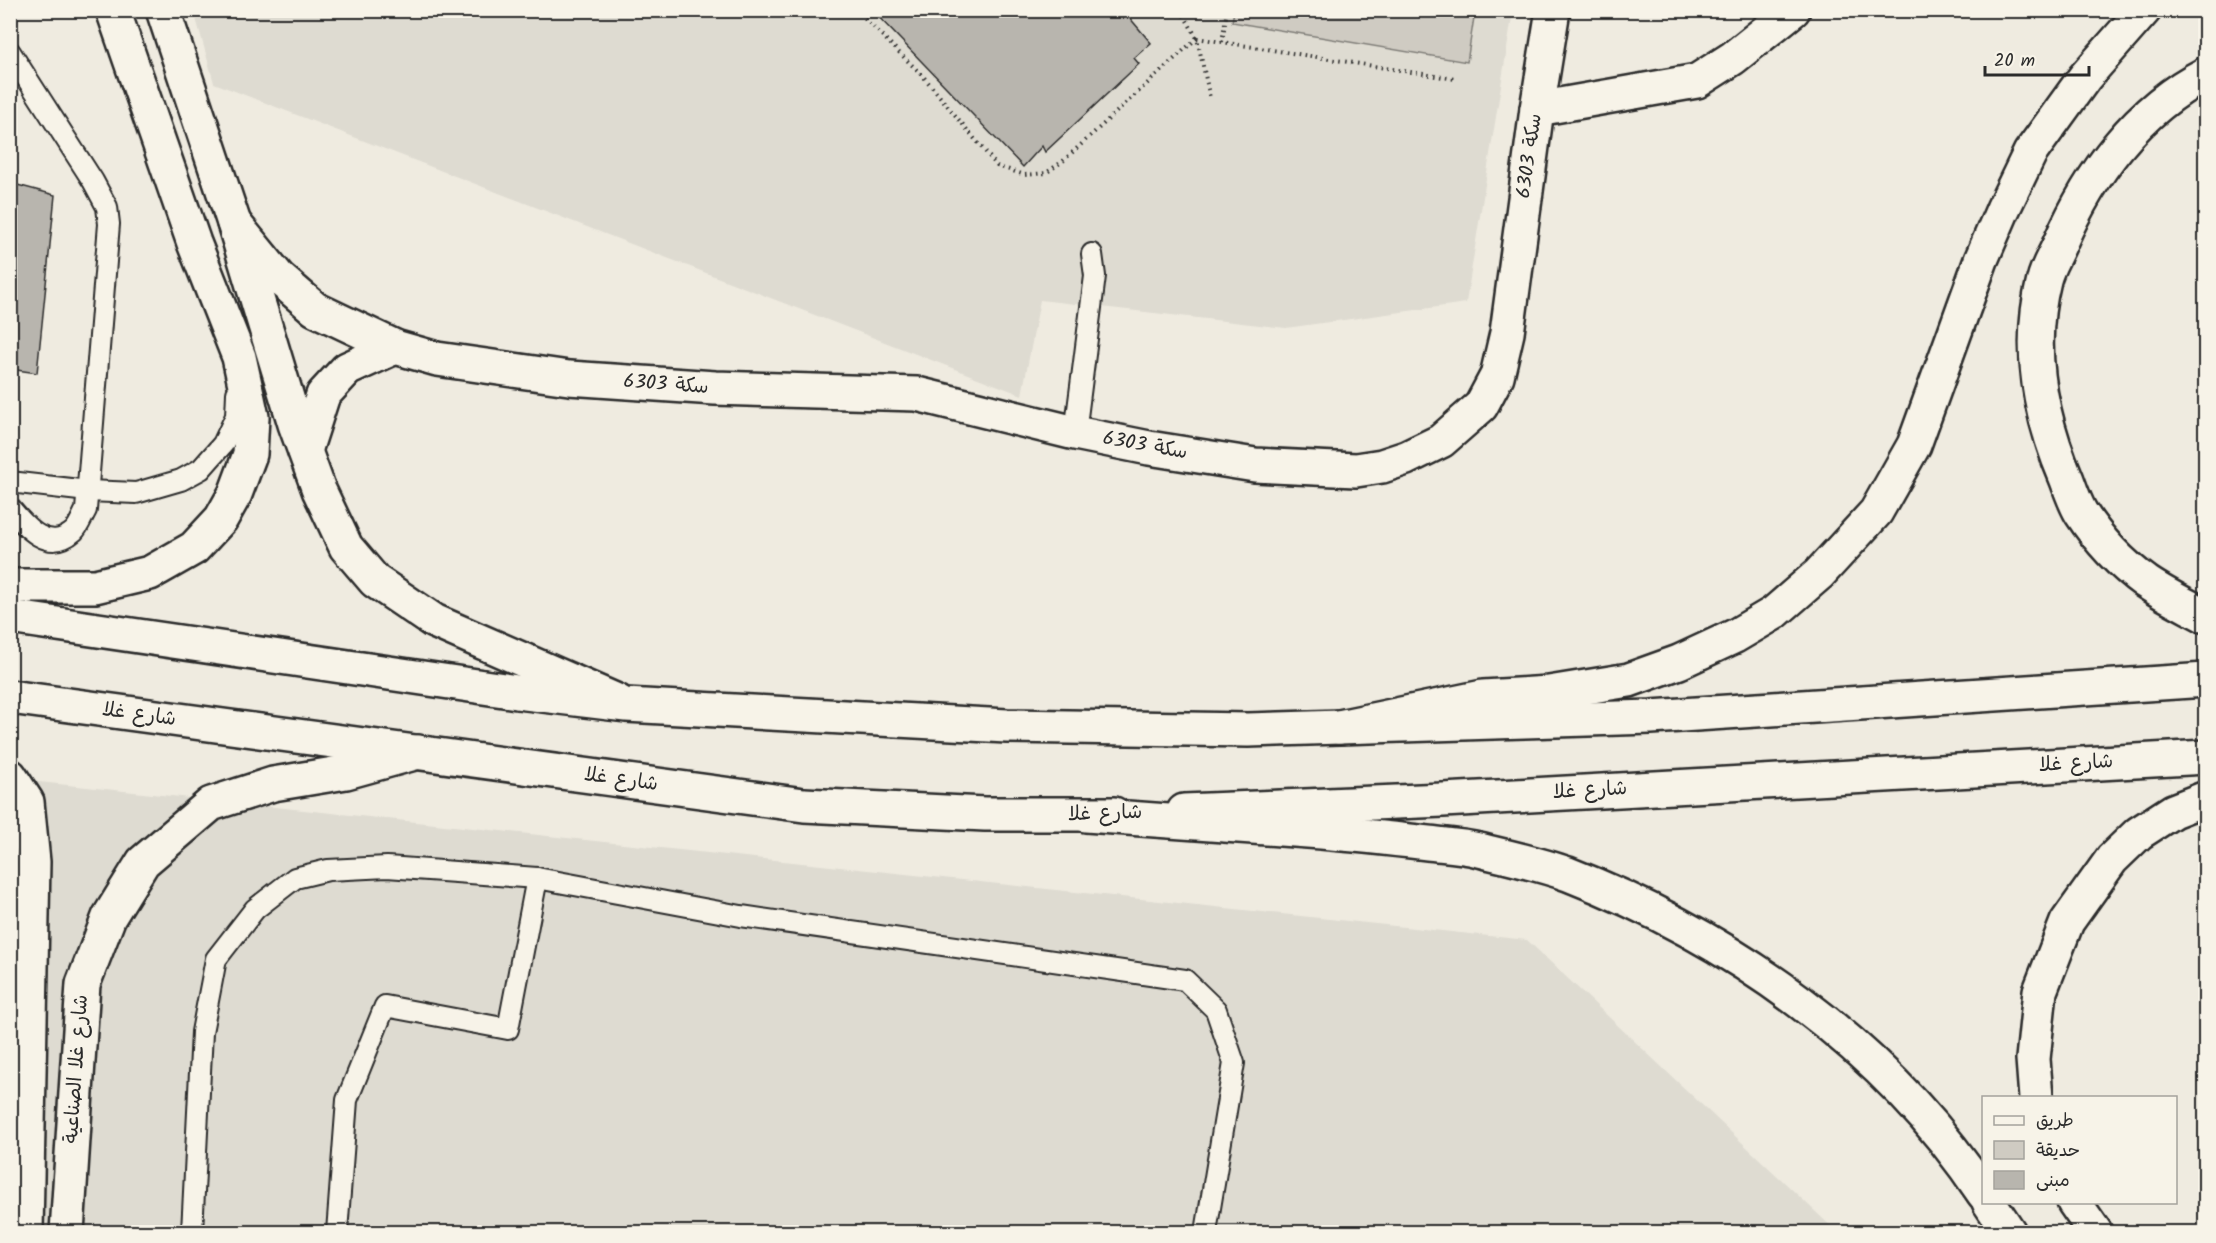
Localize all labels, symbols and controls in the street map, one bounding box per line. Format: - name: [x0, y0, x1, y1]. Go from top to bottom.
- scale bar: [1985, 39, 2088, 77]
- text: 20 m: [1994, 47, 2035, 76]
- street label: سكة 6303: [1508, 112, 1552, 200]
- street label: سكة 6303: [622, 366, 710, 404]
- street label: سكة 6303: [1100, 423, 1190, 469]
- street label: شارع غلا: [100, 694, 178, 736]
- street label: شارع غلا: [2038, 746, 2114, 782]
- street label: شارع غلا: [582, 759, 660, 801]
- street label: شارع غلا: [1552, 773, 1628, 809]
- street label: شارع غلا: [1067, 797, 1143, 831]
- street label: شارع غلا الصناعية: [56, 993, 98, 1145]
- legend: [1982, 1096, 2177, 1204]
- text: طريق: [2036, 1107, 2074, 1136]
- text: حديقة: [2036, 1137, 2080, 1166]
- text: مبنى: [2036, 1167, 2070, 1196]

